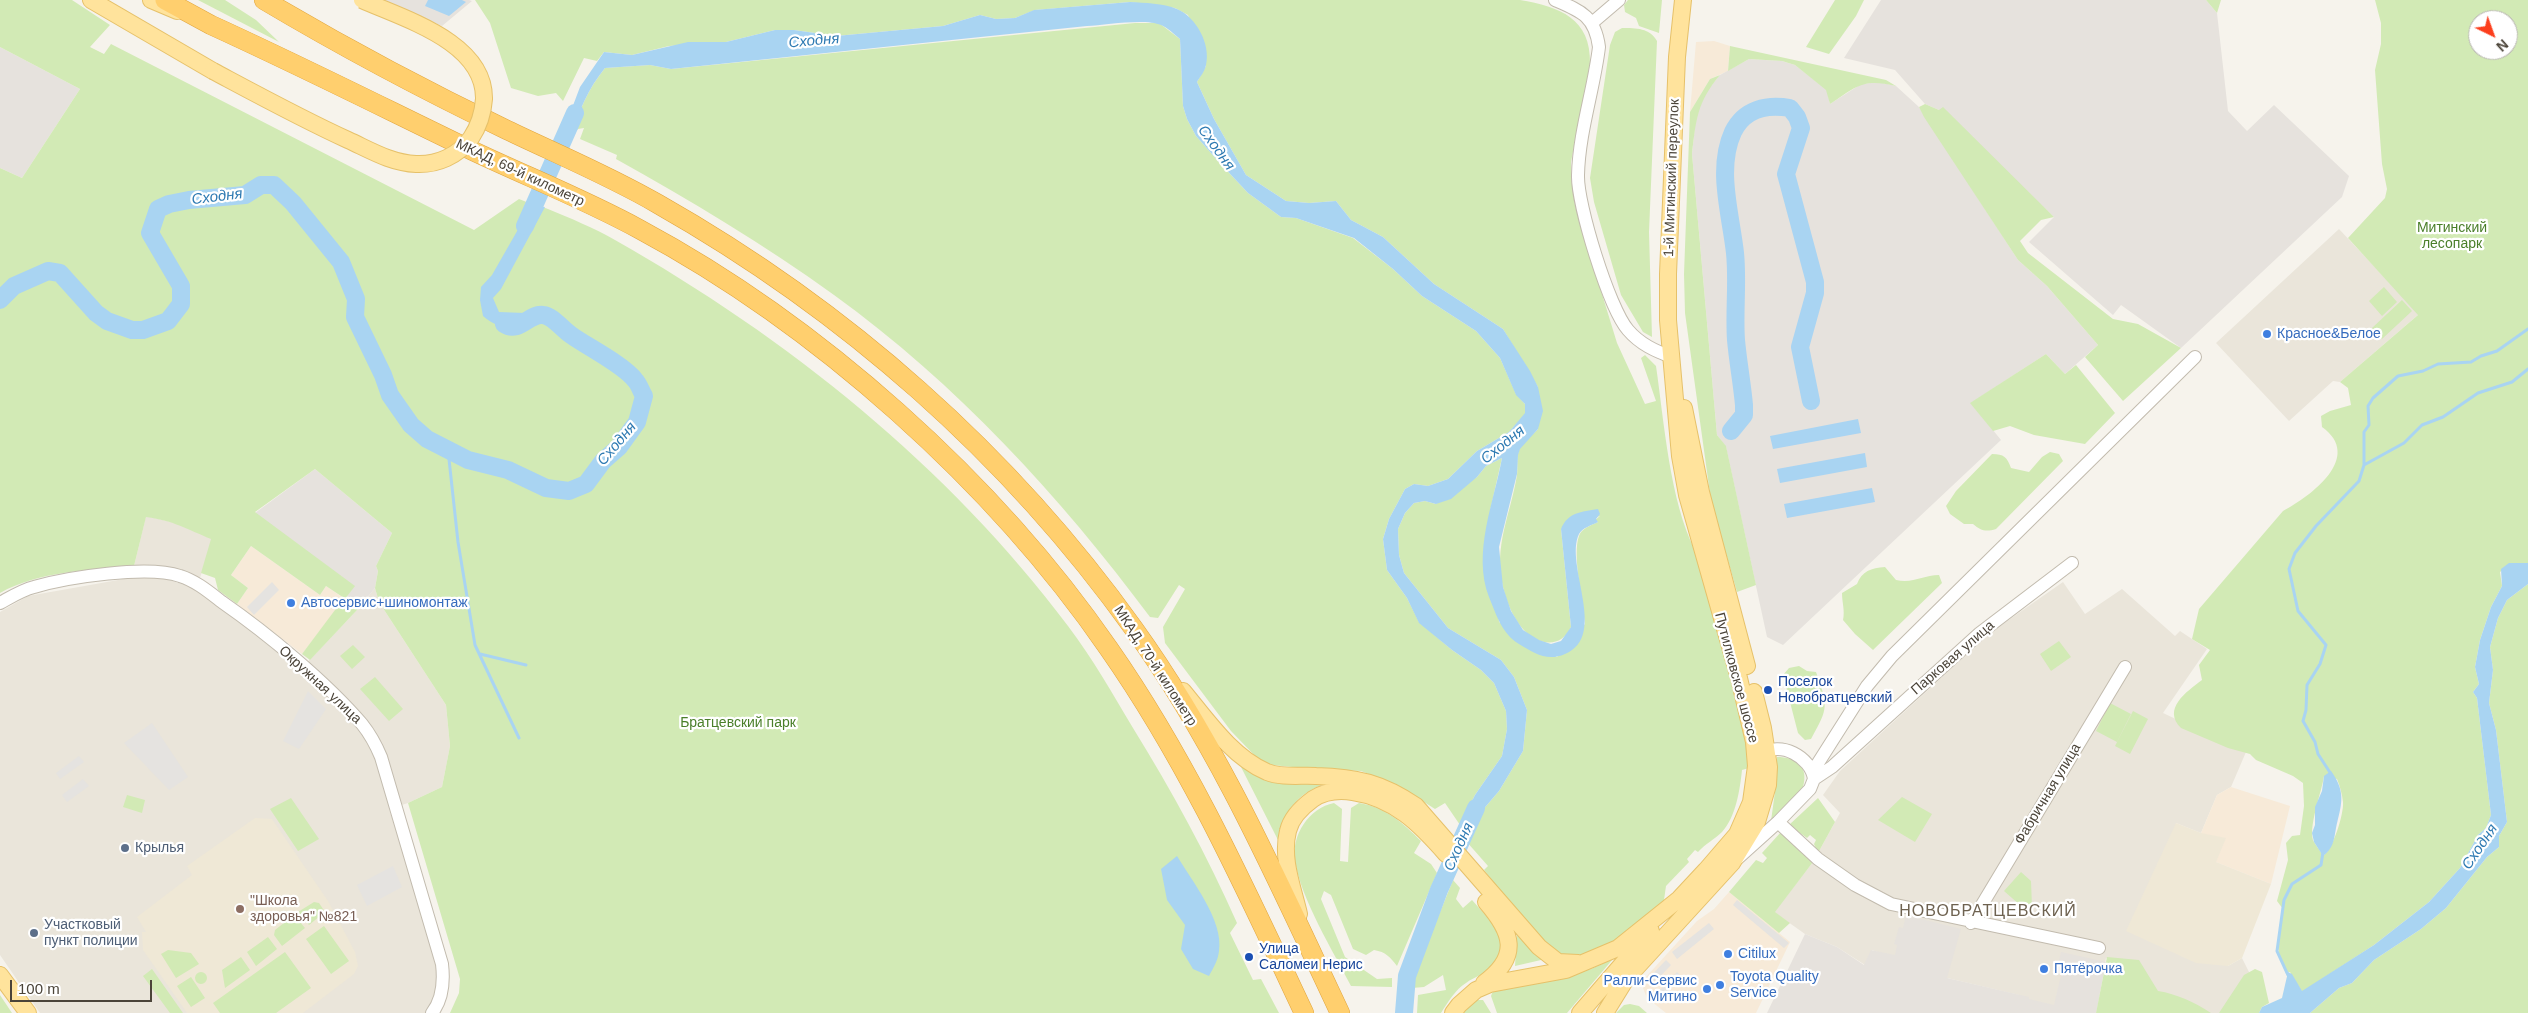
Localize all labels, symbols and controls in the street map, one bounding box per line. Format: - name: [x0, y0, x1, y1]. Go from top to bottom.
- north arrow: [2468, 10, 2518, 60]
- water label: Сходня: [788, 30, 840, 52]
- text: N: [2493, 36, 2511, 55]
- street label: 1-й Митинский переулок: [1661, 99, 1683, 257]
- water label: Сходня: [1194, 122, 1238, 174]
- street label: МКАД, 69-й километр: [453, 136, 587, 210]
- water label: Сходня: [191, 185, 243, 209]
- park label: Митинский лесопарк: [2417, 220, 2487, 252]
- place label: Красное&Белое: [2277, 326, 2381, 342]
- marker: Красное&Белое: [2261, 328, 2273, 340]
- water label: Сходня: [594, 419, 640, 469]
- water label: Сходня: [1477, 422, 1529, 468]
- place label: Автосервис+шиномонтаж: [301, 595, 468, 611]
- marker: Автосервис+шиномонтаж: [285, 597, 297, 609]
- street label: МКАД, 70-й километр: [1110, 603, 1200, 729]
- street label: Путилковское шоссе: [1710, 611, 1762, 745]
- street label: Парковая улица: [1908, 617, 1998, 699]
- street label: Окружная улица: [275, 642, 365, 728]
- place label: Поселок Новобратцевский: [1778, 674, 1892, 706]
- marker: Поселок Новобратцевский: [1762, 684, 1774, 696]
- park label: Братцевский парк: [680, 715, 796, 731]
- street label: Фабричная улица: [2011, 740, 2085, 848]
- water label: Сходня: [1440, 820, 1478, 874]
- water label: Сходня: [2458, 821, 2502, 873]
- place label: Крылья: [135, 840, 184, 856]
- marker: Крылья: [119, 842, 131, 854]
- place label: "Школа здоровья" №821: [250, 893, 357, 926]
- district label: НОВОБРАТЦЕВСКИЙ: [1897, 902, 2079, 922]
- marker: "Школа здоровья" №821: [234, 903, 246, 915]
- place label: Участковый пункт полиции: [44, 917, 138, 950]
- marker: Участковый пункт полиции: [28, 927, 40, 939]
- place label: Улица Саломеи Нерис: [1259, 941, 1363, 974]
- place label: Citilux: [1738, 946, 1776, 962]
- marker: Citilux: [1722, 948, 1734, 960]
- marker: Улица Саломеи Нерис: [1243, 951, 1255, 963]
- place label: Пятёрочка: [2054, 961, 2123, 977]
- marker: Пятёрочка: [2038, 963, 2050, 975]
- place label: Toyota Quality Service: [1730, 969, 1819, 1002]
- scale bar: [12, 970, 155, 1002]
- place label: Ралли-Сервис Митино: [1604, 973, 1697, 1006]
- marker: Toyota Quality Service: [1714, 979, 1726, 991]
- text: 100 m: [18, 980, 60, 997]
- marker: Ралли-Сервис Митино: [1701, 983, 1713, 995]

